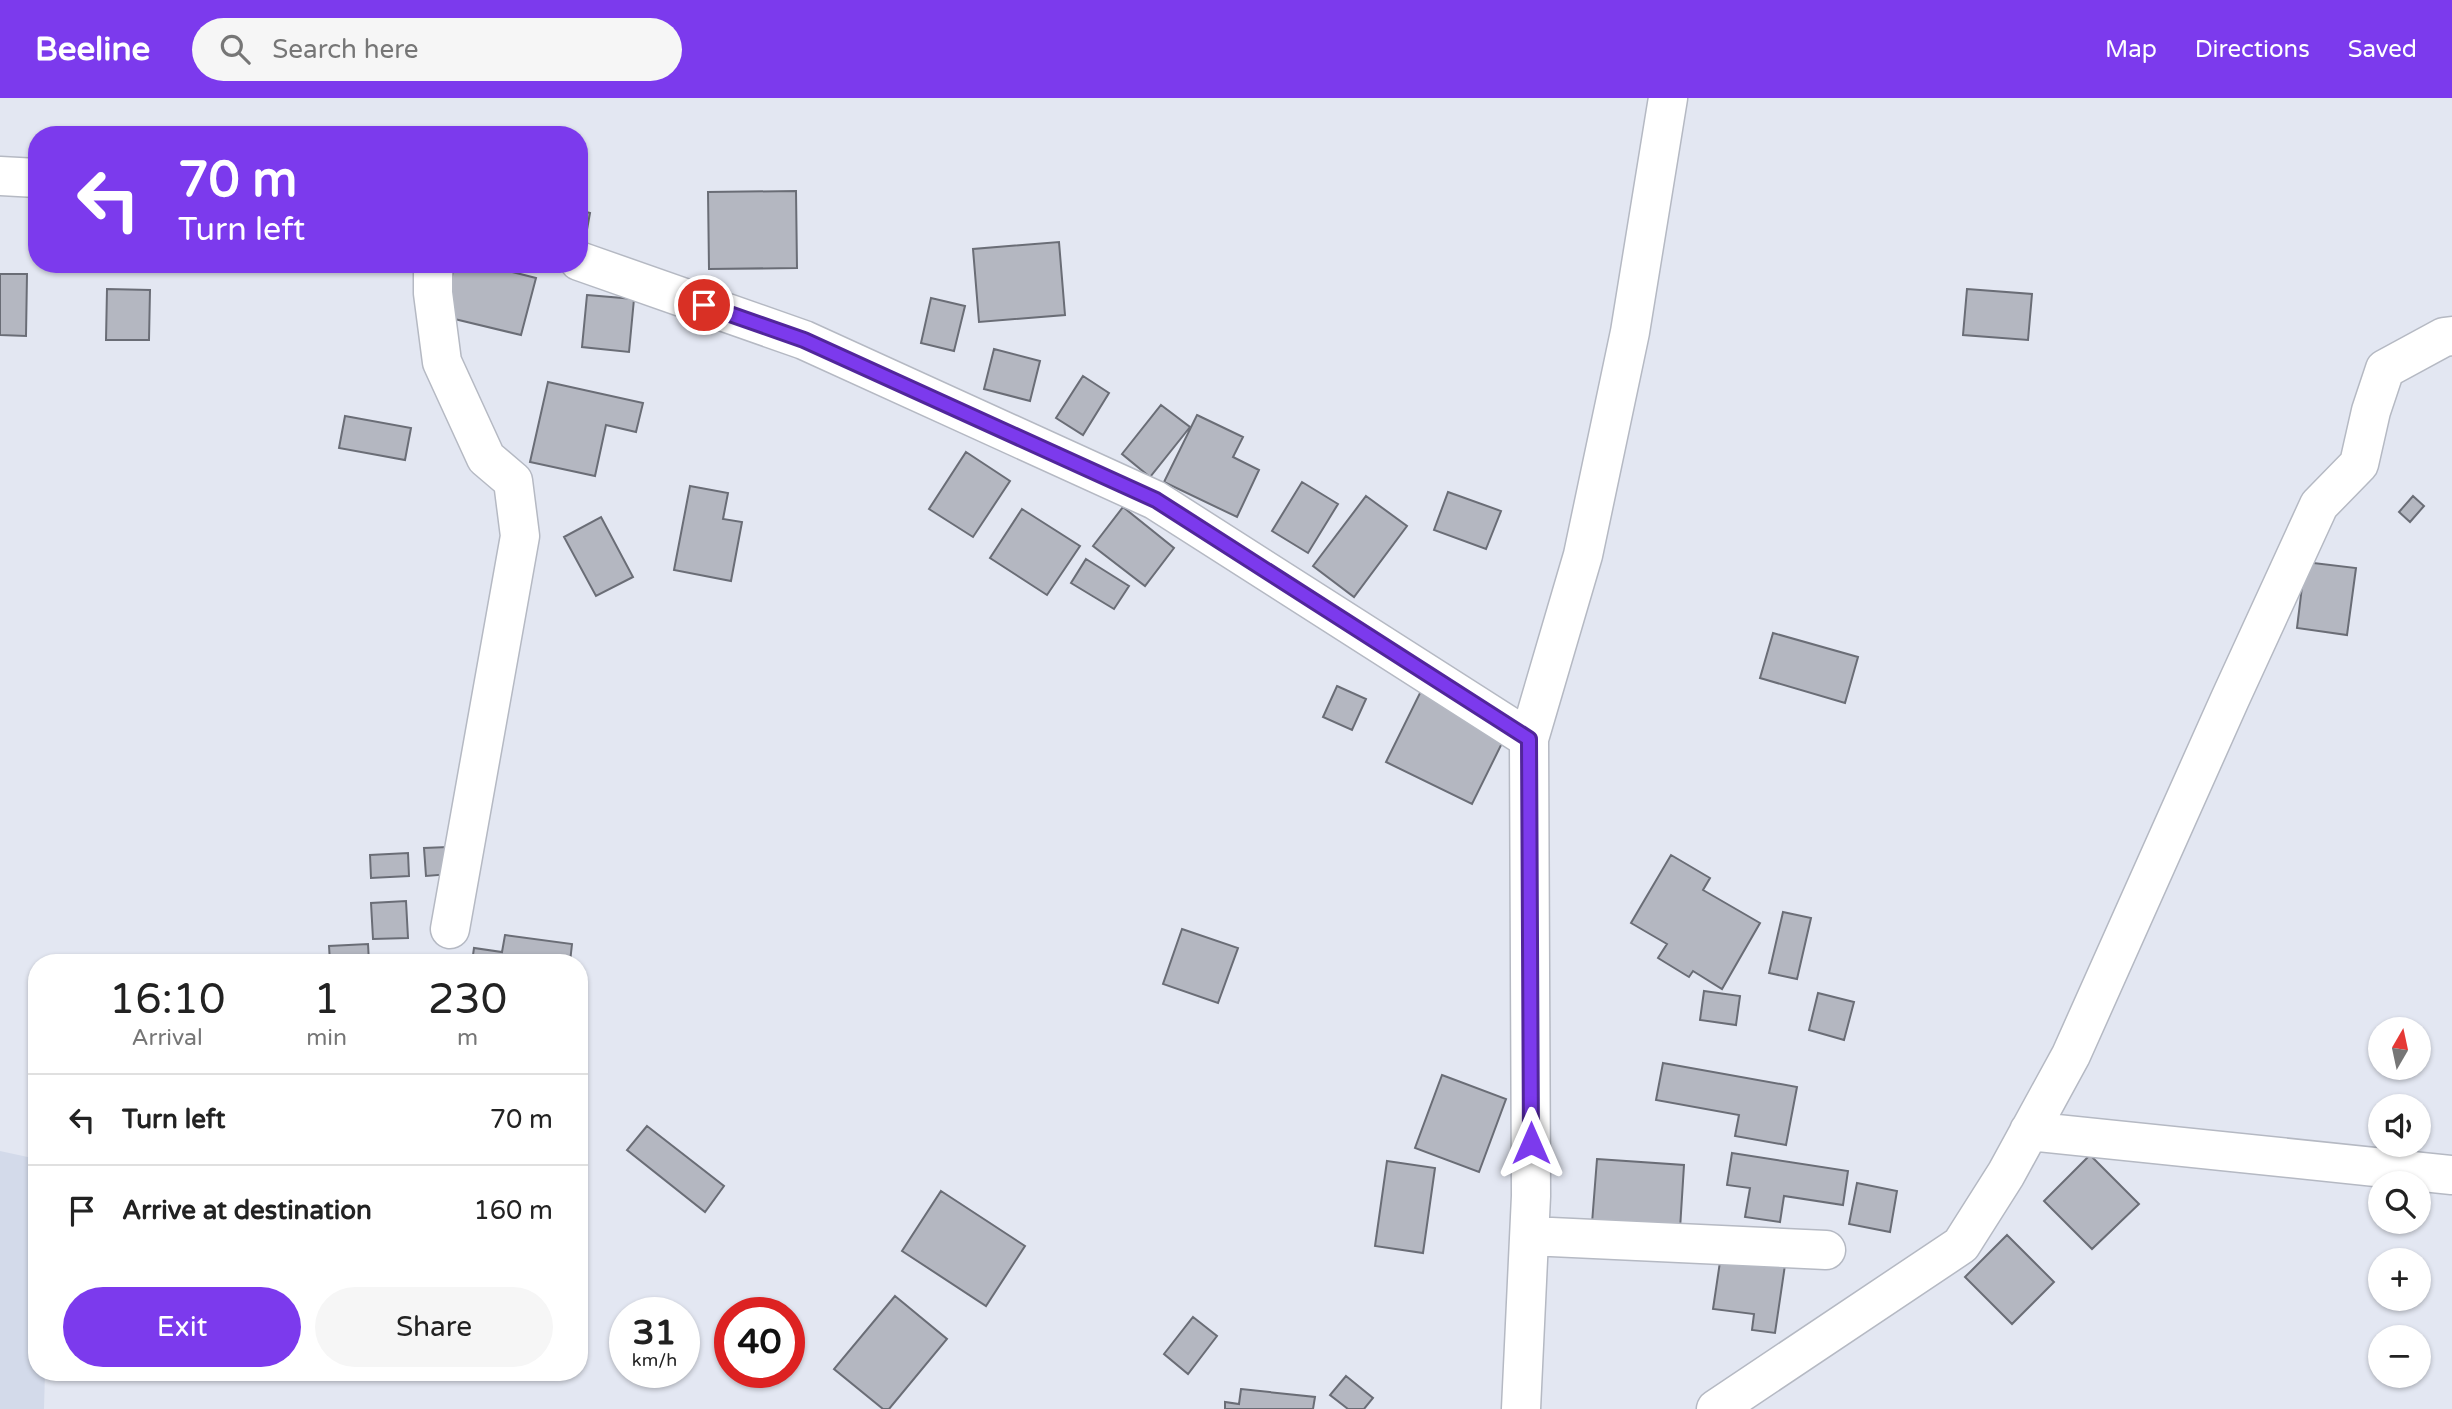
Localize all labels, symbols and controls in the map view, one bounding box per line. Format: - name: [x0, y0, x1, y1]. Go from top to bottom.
- search box: [192, 18, 682, 81]
- text: Beeline: [35, 30, 150, 69]
- icon: search: [216, 30, 254, 68]
- text: Search here: [272, 34, 418, 65]
- text: Map: [2105, 35, 2157, 64]
- text: Directions: [2195, 35, 2310, 64]
- text: Saved: [2348, 35, 2417, 64]
- text: 70 m: [178, 151, 297, 210]
- icon: left: [63, 154, 154, 245]
- text: Turn left: [178, 211, 305, 249]
- pin: [674, 275, 734, 335]
- icon: arrive: [685, 286, 723, 324]
- text: 16:10: [109, 974, 225, 1025]
- text: 1: [313, 974, 340, 1025]
- text: 230: [428, 974, 507, 1025]
- north arrow: [2368, 1017, 2431, 1080]
- map controls: [2368, 1017, 2431, 1388]
- text: Arrival: [132, 1024, 203, 1052]
- text: min: [306, 1024, 347, 1052]
- text: m: [457, 1024, 478, 1052]
- button: sound: [2368, 1094, 2431, 1157]
- icon: left: [63, 1101, 101, 1139]
- text: Turn left: [122, 1104, 225, 1135]
- text: 70 m: [490, 1104, 553, 1135]
- position arrow: [1494, 1106, 1568, 1180]
- button: search: [2368, 1171, 2431, 1234]
- icon: arrive: [63, 1192, 101, 1230]
- text: Arrive at destination: [122, 1195, 372, 1226]
- text: 160 m: [473, 1195, 553, 1226]
- button: +: [2368, 1248, 2431, 1311]
- button: Exit: [63, 1287, 301, 1367]
- button: Share: [315, 1287, 553, 1367]
- speed limit sign: 40: [714, 1297, 805, 1388]
- text: 31: [633, 1312, 676, 1354]
- button: −: [2368, 1325, 2431, 1388]
- text: km/h: [632, 1349, 677, 1371]

